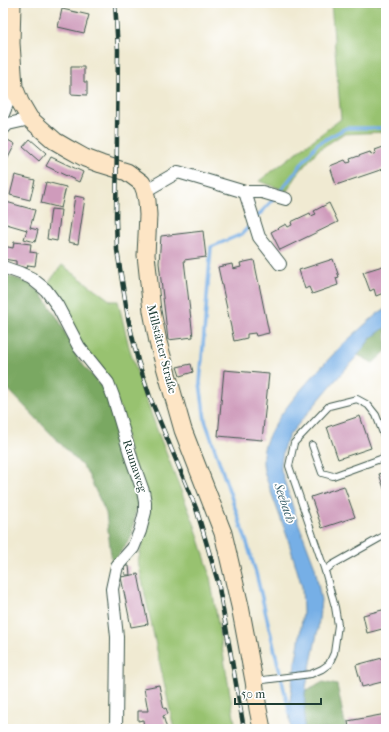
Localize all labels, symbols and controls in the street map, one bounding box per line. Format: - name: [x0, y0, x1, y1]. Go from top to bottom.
- street label: Millstätter Straße: [144, 303, 180, 395]
- street label: Raunaweg: [120, 438, 150, 495]
- water label: Seebach: [271, 480, 299, 525]
- scale bar: [235, 680, 321, 706]
- text: 50 m: [241, 687, 265, 701]

